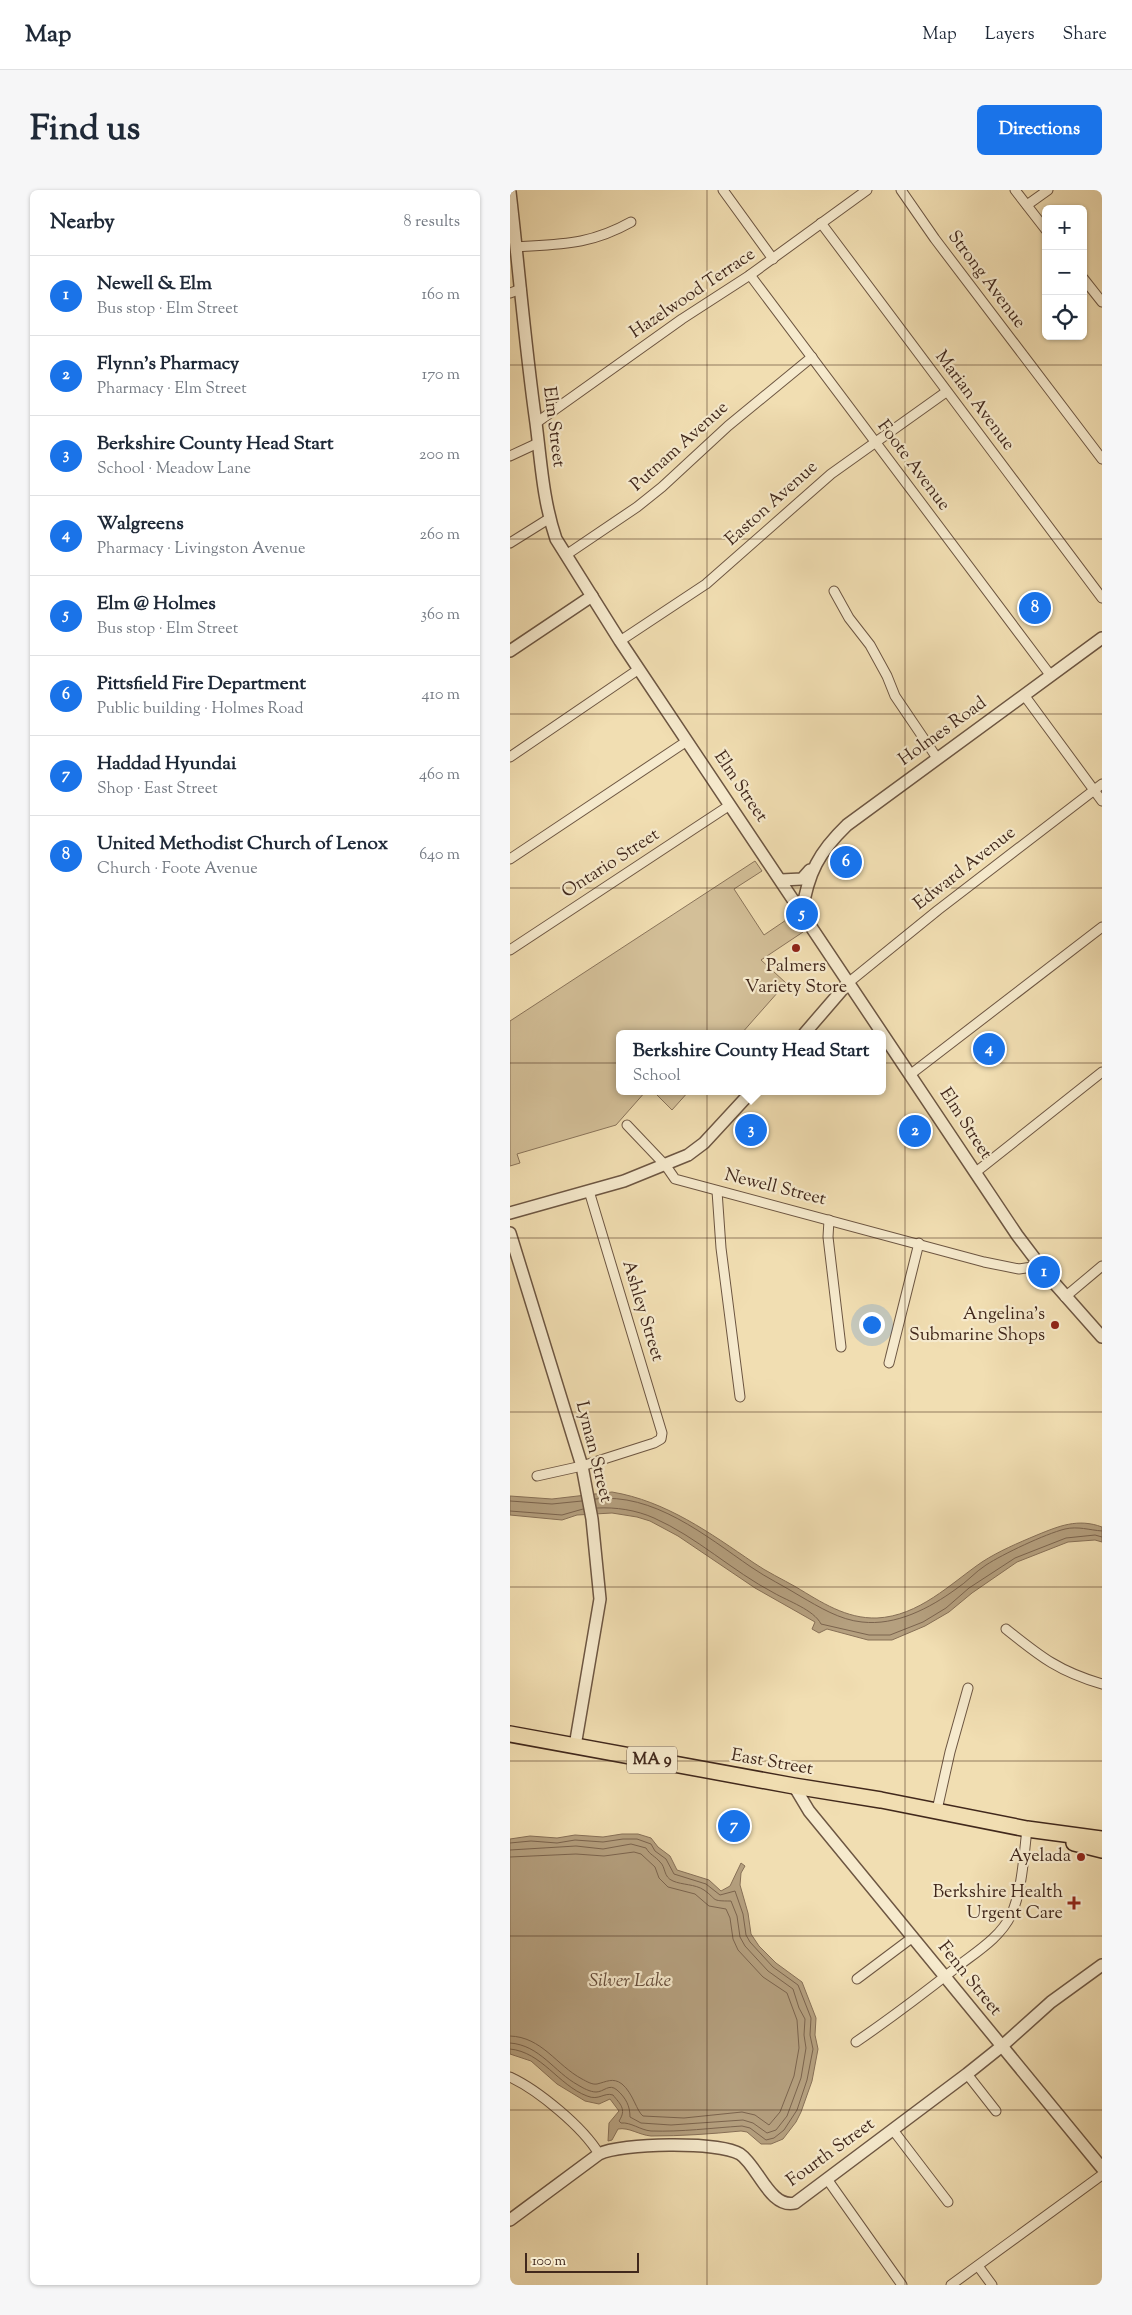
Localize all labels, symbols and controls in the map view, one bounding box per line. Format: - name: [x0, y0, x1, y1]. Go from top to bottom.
- text: Map: [25, 18, 71, 52]
- text: Map: [922, 22, 957, 48]
- text: Layers: [985, 22, 1035, 48]
- text: Share: [1063, 22, 1107, 48]
- text: Find us: [30, 105, 140, 156]
- button: Directions: [977, 105, 1102, 155]
- map controls: [1042, 205, 1087, 340]
- button: +: [1042, 205, 1087, 250]
- text: Nearby: [50, 208, 115, 238]
- text: 8 results: [404, 211, 460, 234]
- street label: Strong Avenue: [941, 226, 1031, 334]
- street label: Hazelwood Terrace: [625, 242, 761, 346]
- button: −: [1042, 250, 1087, 295]
- text: Newell & Elm: [97, 271, 212, 298]
- text: 1: [63, 284, 69, 307]
- text: 160 m: [422, 284, 460, 307]
- button: locate: [1042, 295, 1087, 340]
- text: Bus stop · Elm Street: [97, 298, 238, 321]
- street label: Marian Avenue: [928, 346, 1020, 456]
- text: Flynn's Pharmacy: [97, 351, 239, 378]
- text: 2: [62, 364, 70, 387]
- text: 170 m: [422, 364, 460, 387]
- text: Pharmacy · Elm Street: [97, 378, 247, 401]
- street label: Elm Street: [535, 385, 571, 469]
- street label: Putnam Avenue: [625, 396, 735, 498]
- street label: Foote Avenue: [870, 415, 956, 517]
- text: Berkshire County Head Start: [97, 431, 333, 458]
- text: 3: [63, 444, 69, 467]
- text: 200 m: [419, 444, 460, 467]
- street label: Easton Avenue: [720, 455, 824, 553]
- text: School · Meadow Lane: [97, 458, 251, 481]
- text: Walgreens: [97, 511, 184, 538]
- text: 4: [62, 524, 70, 547]
- text: 260 m: [419, 524, 460, 547]
- text: Pharmacy · Livingston Avenue: [97, 538, 306, 561]
- pin: 8: [1019, 589, 1051, 627]
- text: Elm @ Holmes: [97, 591, 216, 618]
- text: 5: [63, 604, 69, 627]
- text: 360 m: [421, 604, 460, 627]
- text: Bus stop · Elm Street: [97, 618, 238, 641]
- text: Pittsfield Fire Department: [97, 671, 306, 698]
- text: 6: [62, 684, 70, 707]
- text: 410 m: [422, 684, 460, 707]
- street label: Holmes Road: [893, 691, 993, 773]
- text: Public building · Holmes Road: [97, 698, 303, 721]
- street label: Elm Street: [707, 746, 773, 828]
- text: Haddad Hyundai: [97, 751, 236, 778]
- text: 7: [62, 764, 70, 787]
- text: 460 m: [419, 764, 460, 787]
- text: Shop · East Street: [97, 778, 218, 801]
- street label: Edward Avenue: [908, 821, 1022, 917]
- street label: Ontario Street: [557, 823, 665, 905]
- text: United Methodist Church of Lenox: [97, 831, 388, 858]
- pin: 6: [830, 843, 862, 881]
- text: 8: [62, 844, 70, 867]
- text: 640 m: [419, 844, 460, 867]
- text: Church · Foote Avenue: [97, 858, 258, 881]
- pin: 5: [786, 895, 818, 933]
- marker: Palmers Variety Store: [790, 942, 802, 954]
- place label: Palmers Variety Store: [745, 954, 847, 1001]
- popup: [616, 1030, 886, 1095]
- pin: 4: [973, 1030, 1005, 1068]
- text: Berkshire County Head Start: [633, 1038, 869, 1065]
- text: School: [633, 1065, 681, 1088]
- street label: Elm Street: [932, 1083, 998, 1165]
- pin: 3: [735, 1111, 767, 1149]
- pin: 2: [899, 1112, 931, 1150]
- street label: Newell Street: [721, 1163, 829, 1213]
- pin: 1: [1028, 1253, 1060, 1291]
- street label: Ashley Street: [614, 1257, 670, 1365]
- place label: Angelina's Submarine Shops: [909, 1302, 1045, 1349]
- your location: [859, 1312, 885, 1338]
- marker: Angelina's Submarine Shops: [1049, 1319, 1061, 1331]
- street label: Lyman Street: [568, 1399, 618, 1505]
- street label: East Street: [729, 1743, 815, 1783]
- road number: MA 9: [627, 1746, 677, 1774]
- pin: 7: [718, 1807, 750, 1845]
- place label: Ayelada: [1009, 1844, 1071, 1870]
- marker: Ayelada: [1075, 1851, 1087, 1863]
- place label: Berkshire Health Urgent Care: [933, 1880, 1063, 1927]
- marker: Berkshire Health Urgent Care: [1067, 1896, 1081, 1910]
- street label: Fenn Street: [931, 1936, 1007, 2022]
- water label: Silver Lake: [589, 1968, 671, 1995]
- street label: Fourth Street: [781, 2112, 881, 2194]
- scale bar: [525, 2250, 639, 2273]
- text: 100 m: [532, 2252, 566, 2272]

